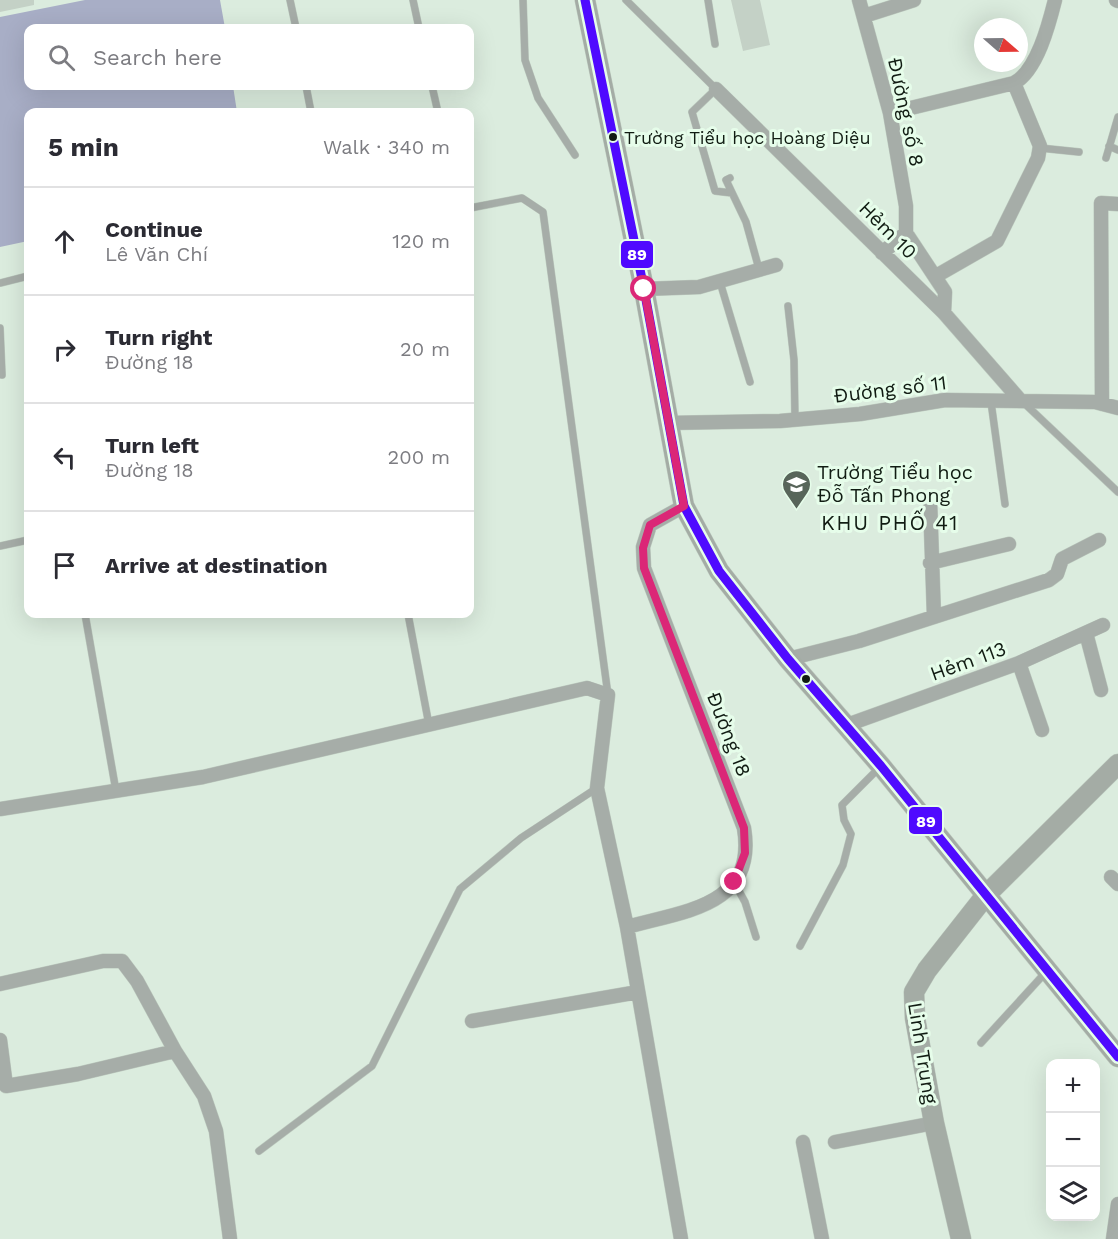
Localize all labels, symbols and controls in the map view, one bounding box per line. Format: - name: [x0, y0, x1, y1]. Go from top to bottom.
- north arrow: [974, 18, 1028, 72]
- search box: [24, 24, 474, 90]
- icon: search: [45, 41, 78, 74]
- text: Search here: [93, 45, 222, 70]
- street label: Đường số 8: [883, 55, 929, 169]
- place label: Trường Tiểu học Hoàng Diệu: [624, 127, 871, 148]
- marker: Trường Tiểu học Hoàng Diệu: [607, 131, 619, 143]
- text: 5 min: [48, 132, 119, 162]
- text: Walk · 340 m: [323, 135, 450, 159]
- street label: Hẻm 10: [854, 196, 922, 264]
- text: Continue: [105, 217, 203, 242]
- icon: ahead: [48, 225, 81, 258]
- text: 120 m: [392, 229, 450, 253]
- line badge: 89: [620, 240, 654, 269]
- text: Lê Văn Chí: [105, 242, 208, 266]
- text: 89: [627, 245, 647, 264]
- route start: [630, 275, 656, 301]
- text: Turn right: [105, 325, 212, 350]
- icon: right: [48, 333, 81, 366]
- text: 20 m: [400, 337, 450, 361]
- text: Đường 18: [105, 350, 194, 374]
- street label: Đường số 11: [832, 370, 948, 408]
- text: Turn left: [105, 433, 199, 458]
- icon: left: [48, 441, 81, 474]
- text: 200 m: [388, 445, 450, 469]
- text: Đường 18: [105, 458, 194, 482]
- place label: Trường Tiểu học Đỗ Tấn Phong: [817, 460, 973, 507]
- school or university icon: Trường Tiểu học Đỗ Tấn Phong: [780, 468, 812, 510]
- district label: KHU PHỐ 41: [821, 508, 959, 535]
- icon: arrive: [48, 549, 81, 582]
- text: Arrive at destination: [105, 553, 328, 578]
- street label: Hẻm 113: [927, 636, 1009, 686]
- unlabelled marker: [800, 673, 812, 685]
- street label: Đường 18: [702, 688, 756, 780]
- line badge: 89: [908, 806, 943, 835]
- text: 89: [916, 812, 936, 831]
- route end: [720, 868, 746, 894]
- street label: Linh Trung: [903, 1000, 943, 1106]
- map controls: [1046, 1059, 1100, 1221]
- button: +: [1046, 1059, 1100, 1113]
- button: −: [1046, 1113, 1100, 1167]
- button: layers: [1046, 1167, 1100, 1221]

